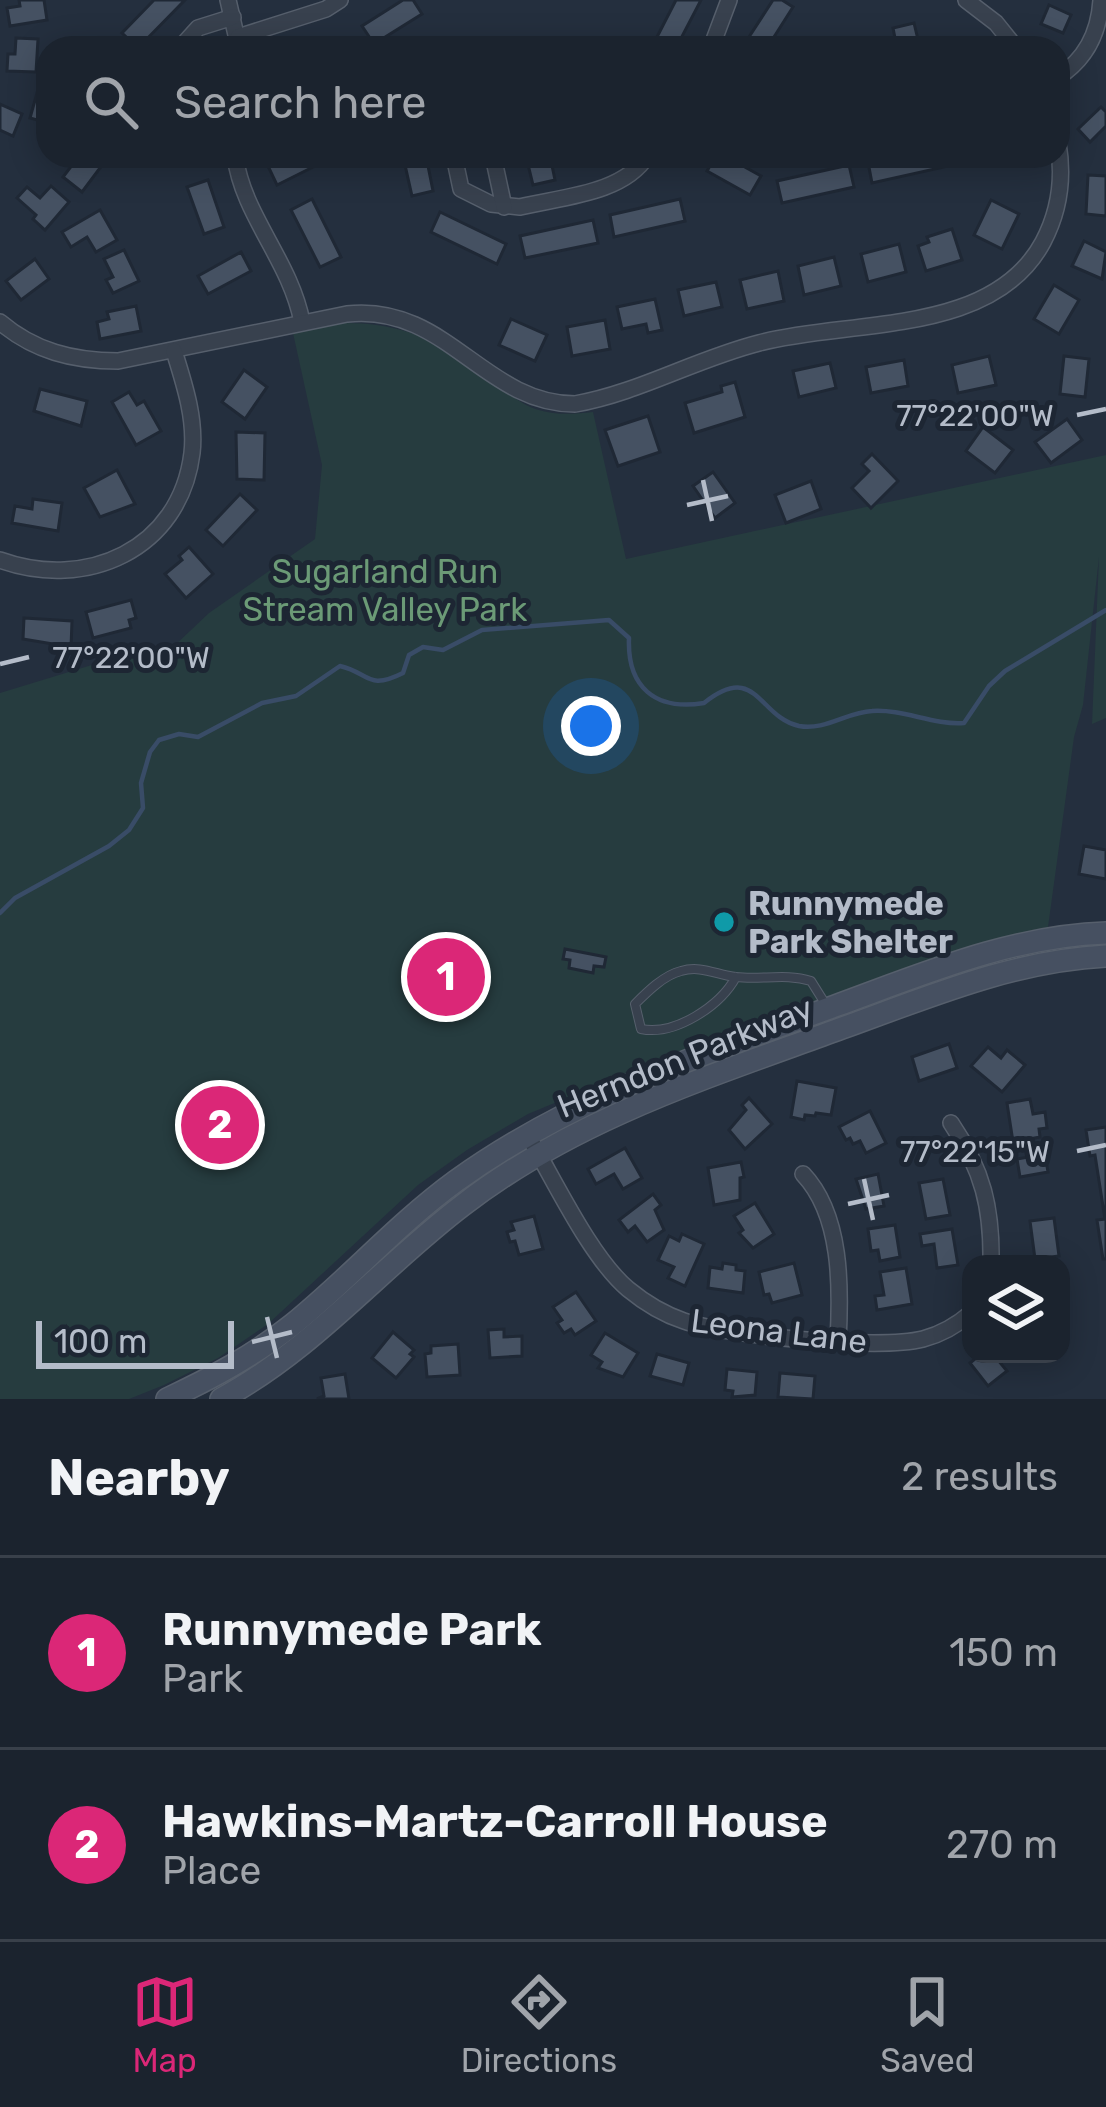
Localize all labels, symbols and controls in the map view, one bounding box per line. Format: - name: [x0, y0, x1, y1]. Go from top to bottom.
- search box: [36, 36, 1070, 168]
- icon: search: [78, 69, 144, 135]
- text: Search here: [174, 76, 426, 129]
- text: 77°22'00"W: [896, 398, 1054, 434]
- park label: Sugarland Run Stream Valley Park: [243, 552, 527, 629]
- text: 77°22'00"W: [52, 640, 210, 676]
- your location: [561, 696, 621, 756]
- place label: Runnymede Park Shelter: [748, 884, 953, 961]
- marker: Runnymede Park Shelter: [711, 909, 737, 935]
- pin: 1: [407, 932, 485, 1022]
- street label: Herndon Parkway: [552, 988, 818, 1126]
- pin: 2: [181, 1080, 259, 1170]
- text: 77°22'15"W: [900, 1134, 1050, 1170]
- map controls: [962, 1255, 1070, 1363]
- button: layers: [962, 1255, 1070, 1363]
- street label: Leona Lane: [689, 1301, 869, 1361]
- scale bar: [36, 1315, 234, 1368]
- text: 100 m: [54, 1322, 147, 1361]
- text: Nearby: [48, 1447, 230, 1508]
- text: 2 results: [901, 1454, 1058, 1500]
- text: Runnymede Park: [162, 1603, 542, 1656]
- text: 1: [77, 1630, 97, 1676]
- text: 150 m: [949, 1630, 1058, 1676]
- text: Park: [162, 1656, 243, 1702]
- text: Hawkins-Martz-Carroll House: [162, 1795, 828, 1848]
- text: 2: [74, 1822, 100, 1868]
- text: 270 m: [946, 1822, 1058, 1868]
- text: Place: [162, 1848, 261, 1894]
- tab: Map: [132, 1969, 198, 2080]
- tab: Directions: [461, 1969, 617, 2080]
- tab: Saved: [880, 1969, 974, 2080]

